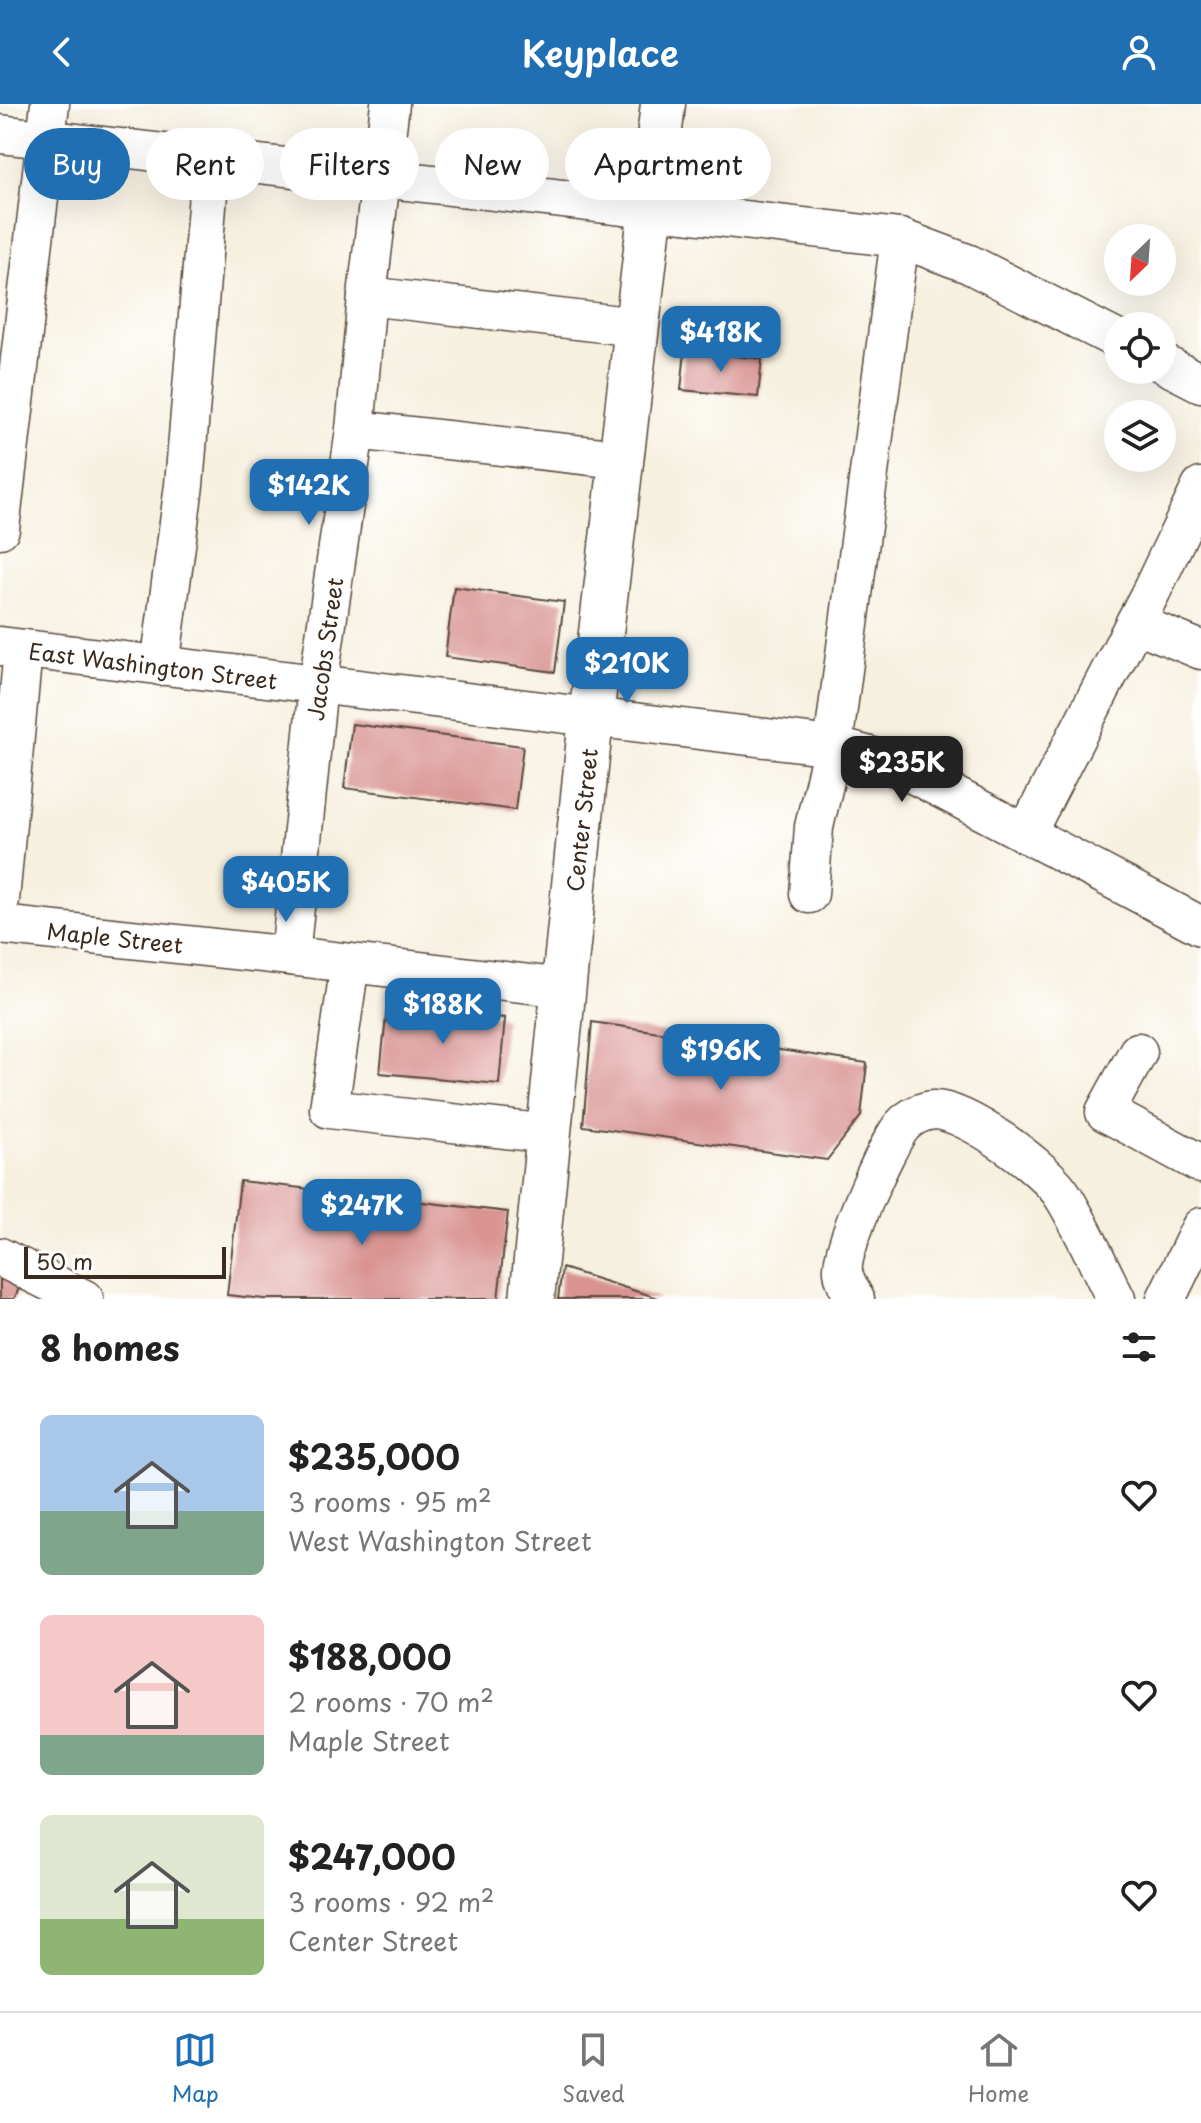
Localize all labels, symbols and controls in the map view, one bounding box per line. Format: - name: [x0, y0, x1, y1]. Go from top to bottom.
- text: Keyplace: [522, 25, 679, 79]
- icon: back: [40, 30, 84, 74]
- icon: person: [1117, 30, 1161, 74]
- chip: Buy: [24, 128, 130, 200]
- chip: Rent: [146, 128, 264, 200]
- chip: Filters: [280, 128, 419, 200]
- chip: New: [435, 128, 549, 200]
- chip: Apartment: [565, 128, 771, 200]
- north arrow: [1104, 224, 1176, 296]
- map controls: [1104, 224, 1176, 472]
- pin: $418K: [665, 306, 777, 374]
- text: $418K: [680, 312, 762, 351]
- button: locate: [1104, 312, 1176, 384]
- button: layers: [1104, 400, 1176, 472]
- pin: $142K: [253, 459, 365, 527]
- text: $142K: [268, 465, 350, 504]
- street label: Jacobs Street: [298, 575, 350, 723]
- street label: East Washington Street: [27, 633, 279, 697]
- pin: $210K: [571, 637, 683, 705]
- text: $210K: [584, 643, 670, 682]
- pin: $235K: [846, 736, 958, 804]
- text: $235K: [859, 742, 945, 781]
- street label: Center Street: [557, 747, 605, 893]
- pin: $405K: [230, 856, 342, 924]
- text: $405K: [241, 862, 331, 901]
- street label: Maple Street: [45, 913, 185, 961]
- pin: $188K: [387, 978, 499, 1046]
- text: $188K: [403, 984, 483, 1023]
- pin: $196K: [665, 1024, 777, 1092]
- text: $196K: [681, 1030, 761, 1069]
- pin: $247K: [306, 1179, 418, 1247]
- text: $247K: [320, 1185, 404, 1224]
- scale bar: [24, 1243, 226, 1279]
- text: 50 m: [36, 1244, 93, 1277]
- text: 8 homes: [40, 1321, 180, 1373]
- icon: filters: [1117, 1325, 1161, 1369]
- text: $235,000: [288, 1430, 460, 1482]
- icon: home: [104, 1447, 200, 1543]
- icon: heart: [1117, 1473, 1161, 1517]
- text: 3 rooms · 95 m²: [288, 1482, 492, 1521]
- text: West Washington Street: [288, 1521, 592, 1560]
- text: $188,000: [288, 1630, 451, 1682]
- icon: home: [104, 1647, 200, 1743]
- icon: heart: [1117, 1673, 1161, 1717]
- text: 2 rooms · 70 m²: [288, 1682, 494, 1721]
- text: Maple Street: [288, 1721, 450, 1760]
- text: $247,000: [288, 1830, 456, 1882]
- icon: home: [104, 1847, 200, 1943]
- icon: heart: [1117, 1873, 1161, 1917]
- text: 3 rooms · 92 m²: [288, 1882, 494, 1921]
- text: Center Street: [288, 1921, 458, 1960]
- tab: Map: [172, 2028, 219, 2109]
- tab: Saved: [562, 2028, 625, 2109]
- tab: Home: [968, 2028, 1029, 2109]

